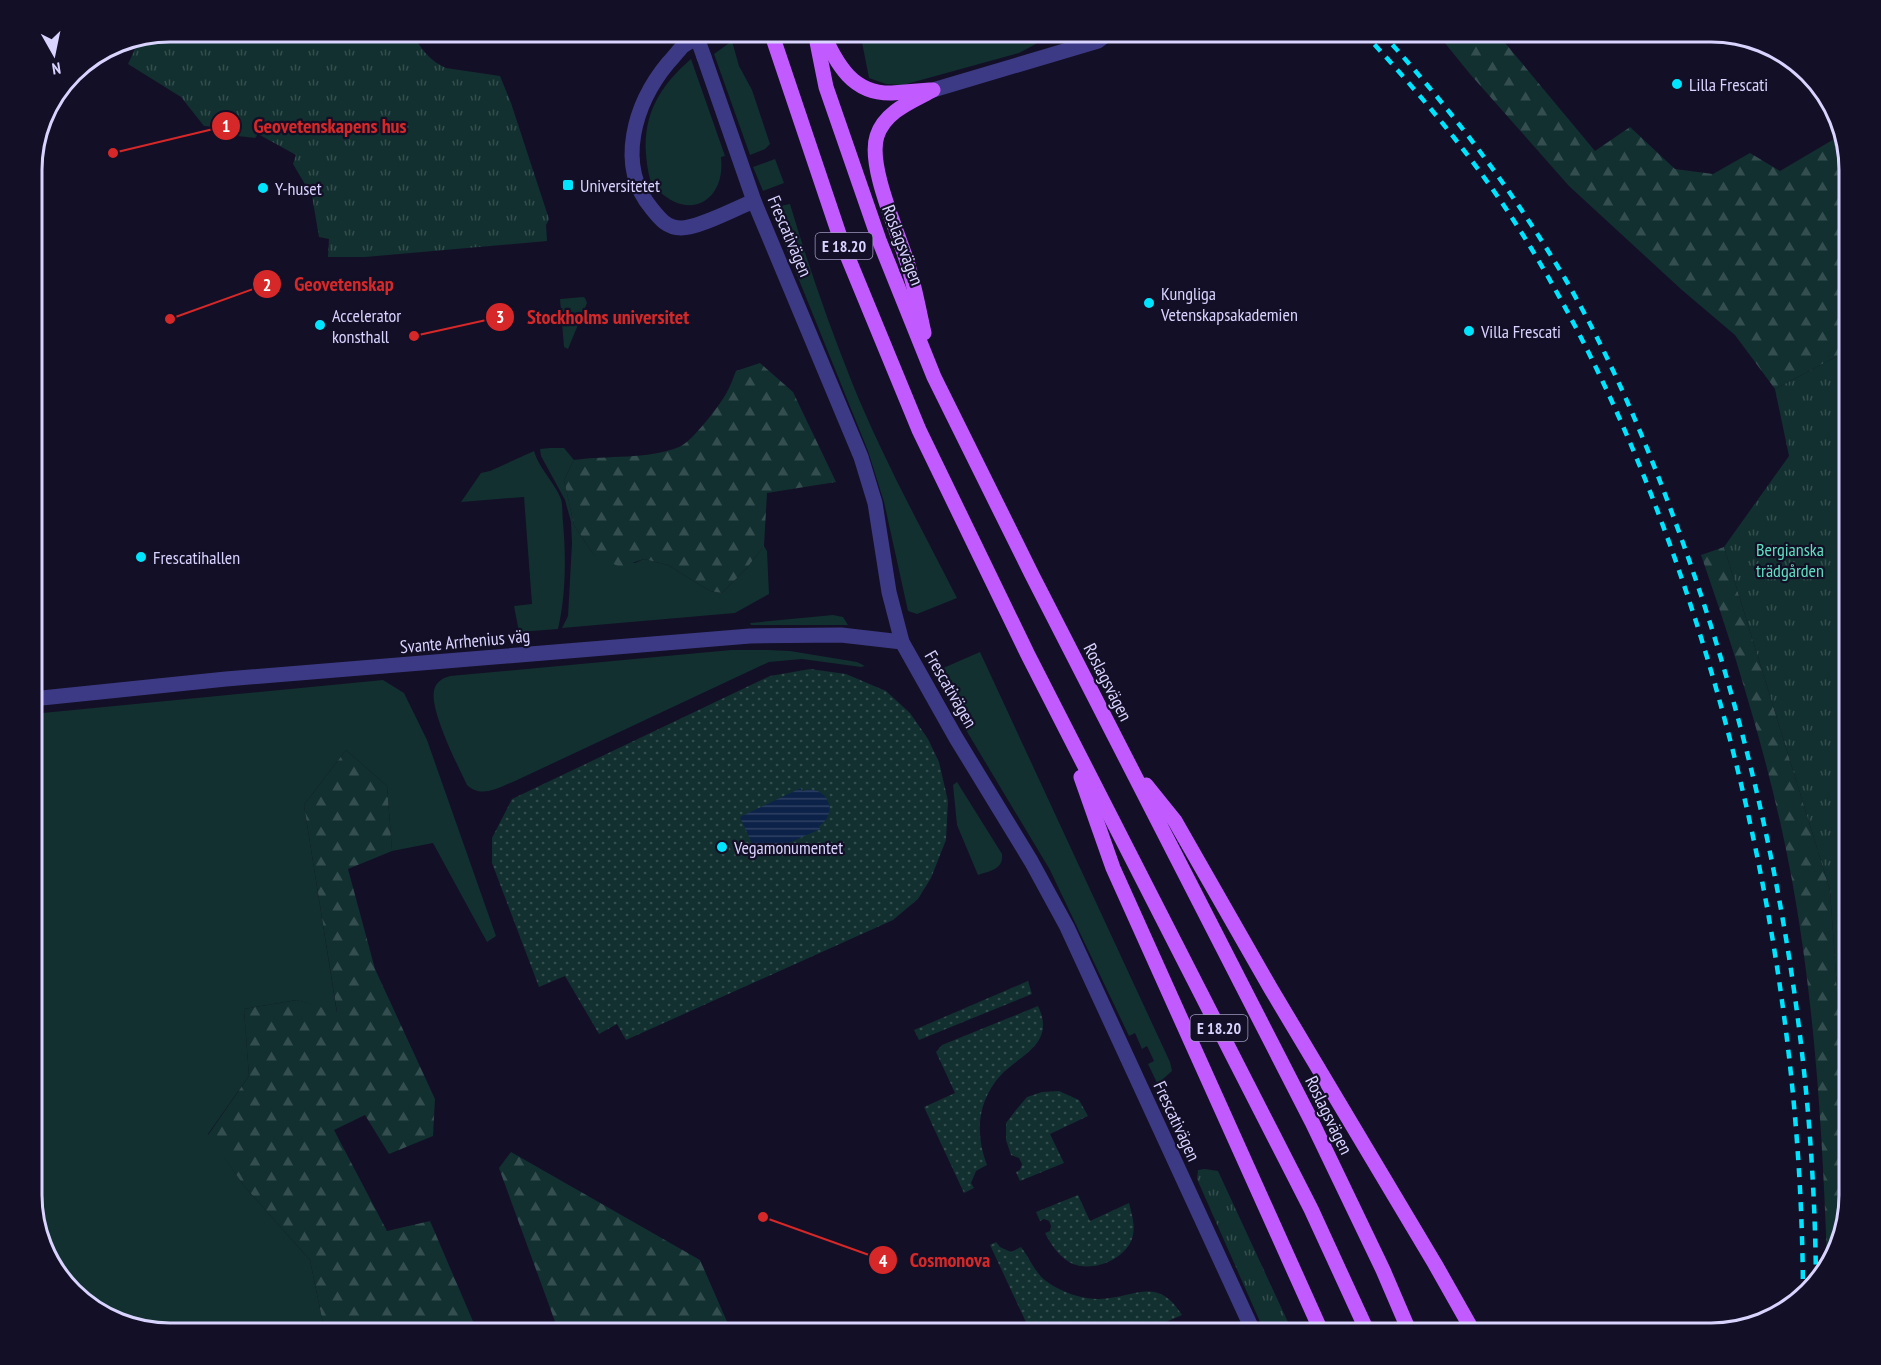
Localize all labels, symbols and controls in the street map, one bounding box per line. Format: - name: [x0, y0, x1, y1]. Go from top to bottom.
- north arrow: [24, 24, 84, 84]
- text: N: [51, 58, 62, 79]
- place label: Lilla Frescati: [1689, 73, 1768, 96]
- marker: Lilla Frescati: [1670, 77, 1684, 91]
- callout: Geovetenskapens hus: [211, 107, 418, 145]
- text: Geovetenskapens hus: [253, 113, 407, 139]
- text: 1: [222, 114, 230, 137]
- place label: Universitetet: [580, 174, 660, 197]
- place label: Y-huset: [275, 177, 322, 200]
- marker: Universitetet: [561, 178, 575, 192]
- marker: Y-huset: [256, 181, 270, 195]
- street label: Frescativägen: [763, 192, 817, 280]
- street label: Roslagsvägen: [877, 202, 929, 288]
- road number: E 18.20: [816, 233, 872, 259]
- callout: Geovetenskap: [252, 265, 405, 303]
- text: Geovetenskap: [294, 271, 394, 297]
- text: 2: [263, 273, 271, 296]
- place label: Kungliga Vetenskapsakademien: [1160, 282, 1298, 326]
- marker: Kungliga Vetenskapsakademien: [1142, 296, 1156, 310]
- callout: Stockholms universitet: [485, 298, 701, 336]
- place label: Accelerator konsthall: [332, 304, 401, 348]
- text: Stockholms universitet: [527, 304, 689, 330]
- text: 3: [496, 305, 504, 328]
- marker: Accelerator konsthall: [313, 318, 327, 332]
- place label: Villa Frescati: [1480, 320, 1561, 343]
- marker: Villa Frescati: [1462, 324, 1476, 338]
- park label: Bergianska trädgården: [1756, 538, 1824, 582]
- place label: Frescatihallen: [153, 546, 240, 569]
- marker: Frescatihallen: [134, 550, 148, 564]
- street label: Svante Arrhenius väg: [399, 624, 531, 658]
- street label: Roslagsvägen: [1079, 639, 1137, 725]
- street label: Frescativägen: [920, 646, 982, 732]
- place label: Vegamonumentet: [733, 836, 843, 859]
- marker: Vegamonumentet: [715, 840, 729, 854]
- road number: E 18.20: [1190, 1015, 1248, 1041]
- street label: Roslagsvägen: [1300, 1072, 1358, 1158]
- street label: Frescativägen: [1148, 1077, 1206, 1165]
- callout: Cosmonova: [868, 1241, 1002, 1279]
- text: Cosmonova: [910, 1247, 990, 1273]
- text: 4: [879, 1249, 888, 1272]

